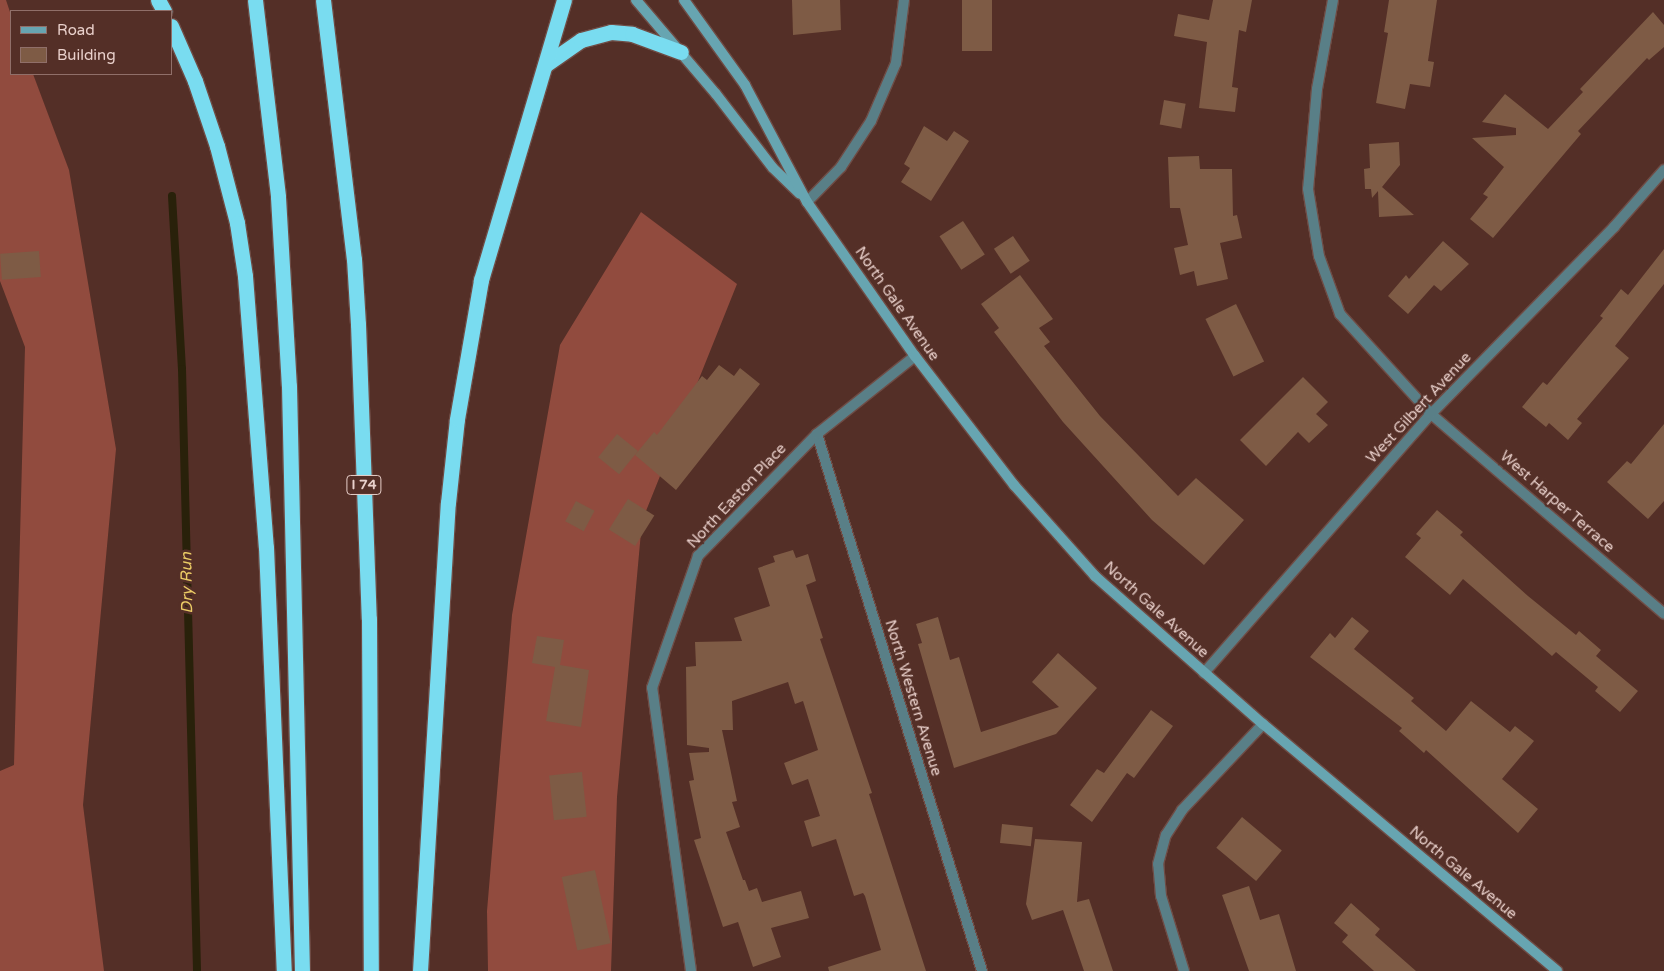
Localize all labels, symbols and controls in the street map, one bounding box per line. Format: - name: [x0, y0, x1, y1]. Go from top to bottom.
- legend: [10, 10, 172, 75]
- text: Road: [57, 21, 95, 39]
- text: Building: [57, 46, 116, 64]
- street label: North Gale Avenue: [851, 244, 943, 364]
- street label: West Gilbert Avenue: [1363, 349, 1475, 467]
- street label: North Easton Place: [684, 440, 790, 552]
- street label: West Harper Terrace: [1496, 447, 1618, 557]
- road number: I 74: [345, 474, 383, 496]
- water label: Dry Run: [177, 552, 197, 614]
- street label: North Gale Avenue: [1100, 558, 1212, 662]
- street label: North Western Avenue: [881, 618, 945, 778]
- street label: North Gale Avenue: [1405, 823, 1521, 923]

